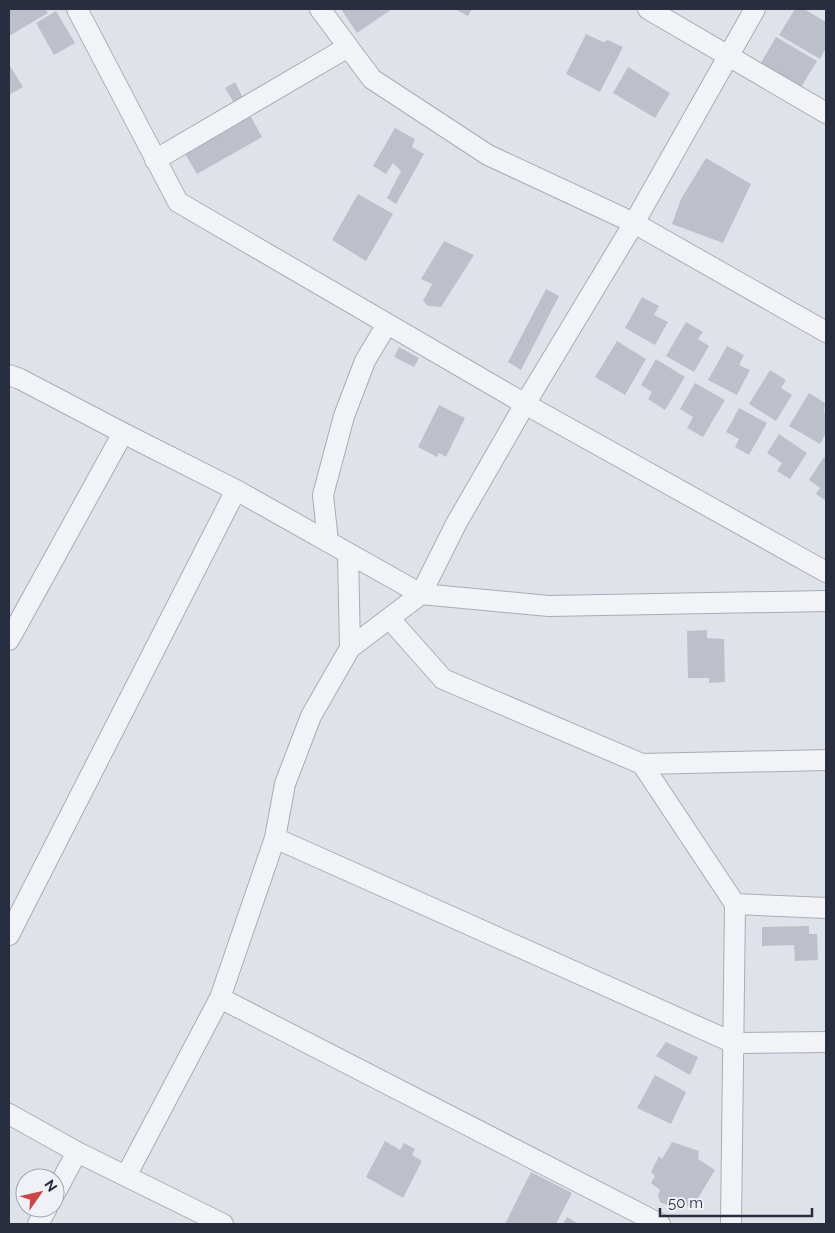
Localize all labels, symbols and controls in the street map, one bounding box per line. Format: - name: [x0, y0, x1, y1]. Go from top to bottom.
- north arrow: [15, 1168, 65, 1218]
- text: N: [41, 1177, 60, 1195]
- scale bar: [660, 1186, 812, 1218]
- text: 50 m: [668, 1194, 703, 1212]

